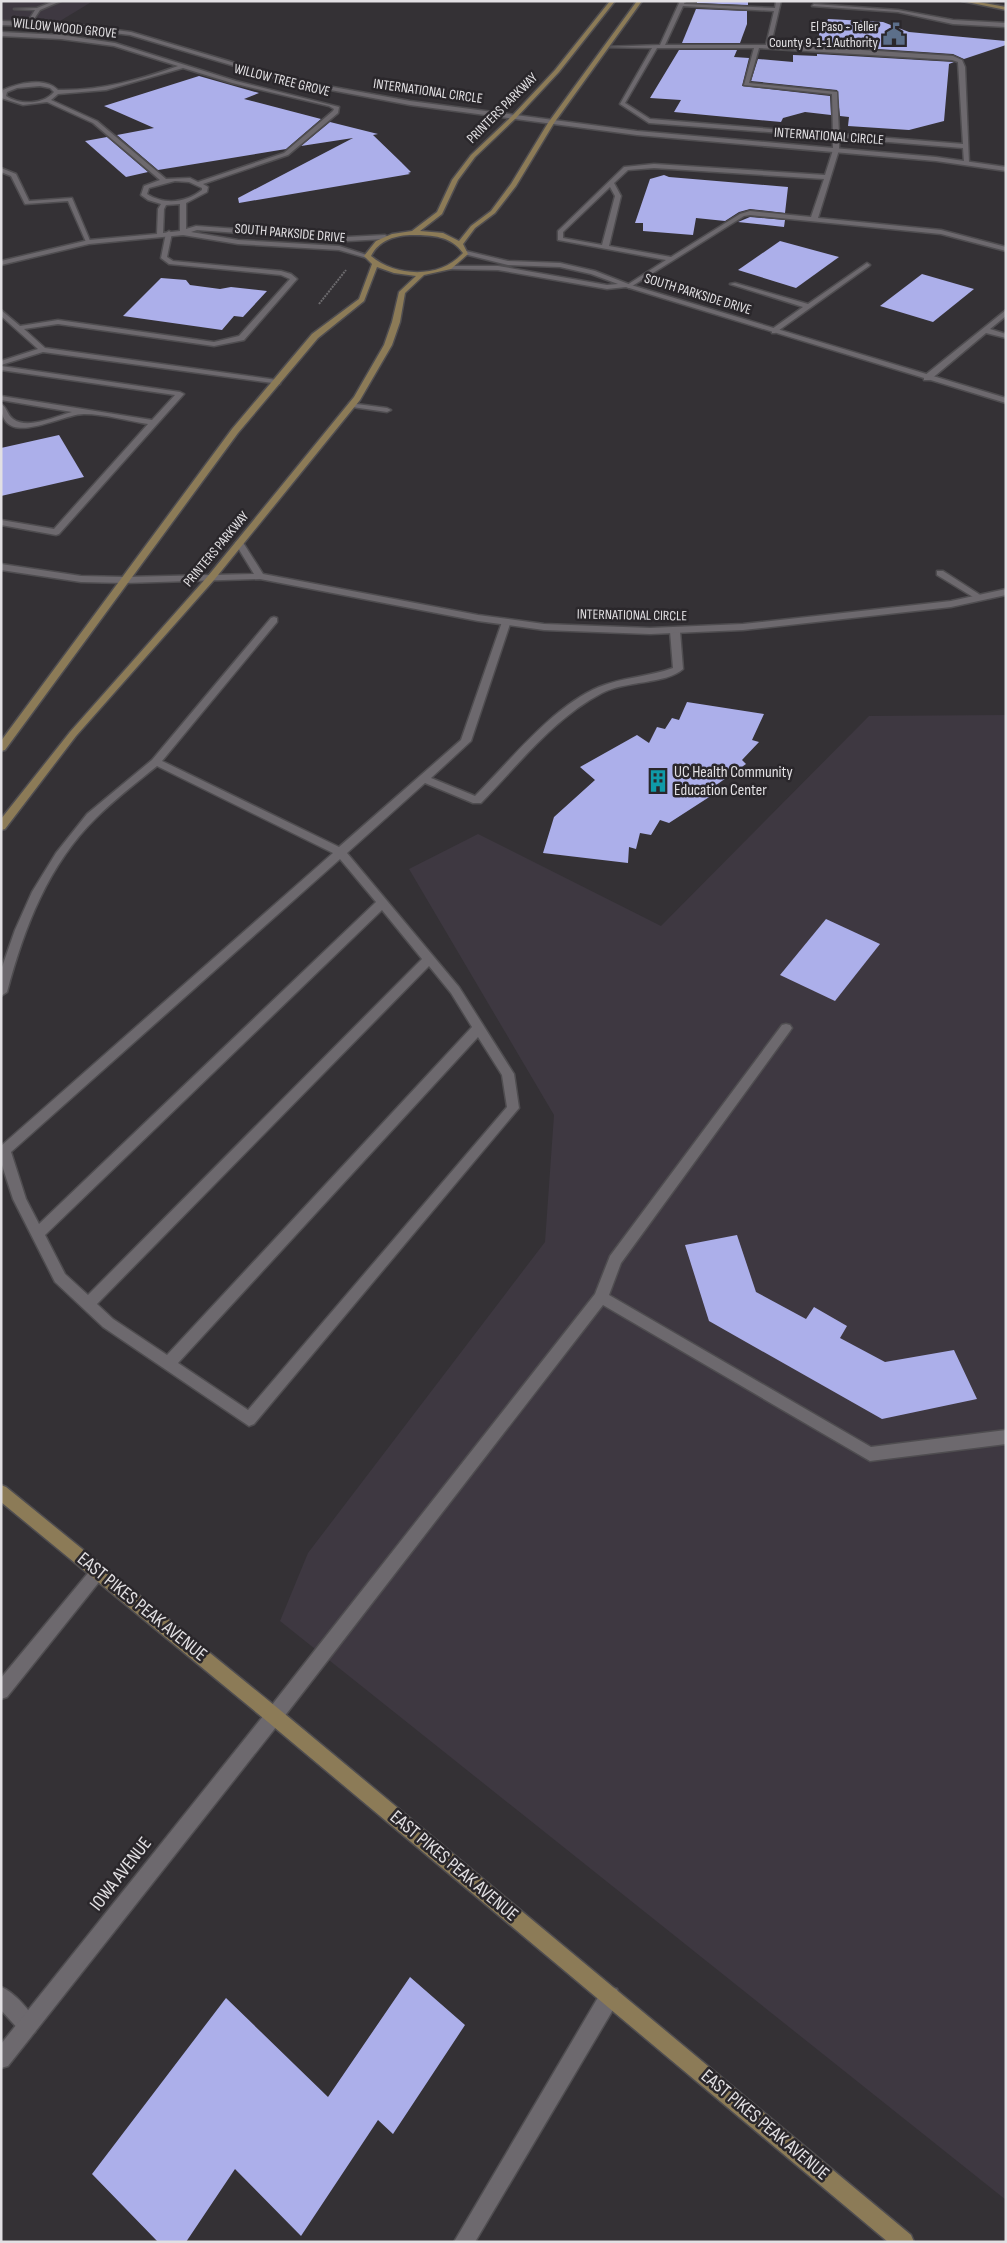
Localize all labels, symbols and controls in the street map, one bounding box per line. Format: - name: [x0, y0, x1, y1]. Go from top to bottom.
- street label: WILLOW WOOD GROVE: [12, 14, 118, 42]
- place label: El Paso - Teller County 9-1-1 Authority: [769, 18, 879, 51]
- public building icon: El Paso - Teller County 9-1-1 Authority: [881, 21, 907, 47]
- street label: WILLOW TREE GROVE: [232, 60, 332, 100]
- street label: PRINTERS PARKWAY: [463, 69, 541, 147]
- street label: INTERNATIONAL CIRCLE: [372, 75, 484, 107]
- street label: INTERNATIONAL CIRCLE: [773, 124, 885, 148]
- street label: SOUTH PARKSIDE DRIVE: [234, 220, 346, 246]
- street label: SOUTH PARKSIDE DRIVE: [642, 270, 754, 318]
- street label: PRINTERS PARKWAY: [180, 508, 253, 590]
- street label: INTERNATIONAL CIRCLE: [577, 606, 687, 624]
- place label: UC Health Community Education Center: [674, 763, 793, 800]
- building icon: UC Health Community Education Center: [645, 768, 671, 794]
- street label: EAST PIKES PEAK AVENUE: [72, 1548, 212, 1666]
- street label: EAST PIKES PEAK AVENUE: [385, 1806, 523, 1926]
- street label: IOWA AVENUE: [85, 1833, 157, 1915]
- street label: EAST PIKES PEAK AVENUE: [696, 2065, 834, 2185]

